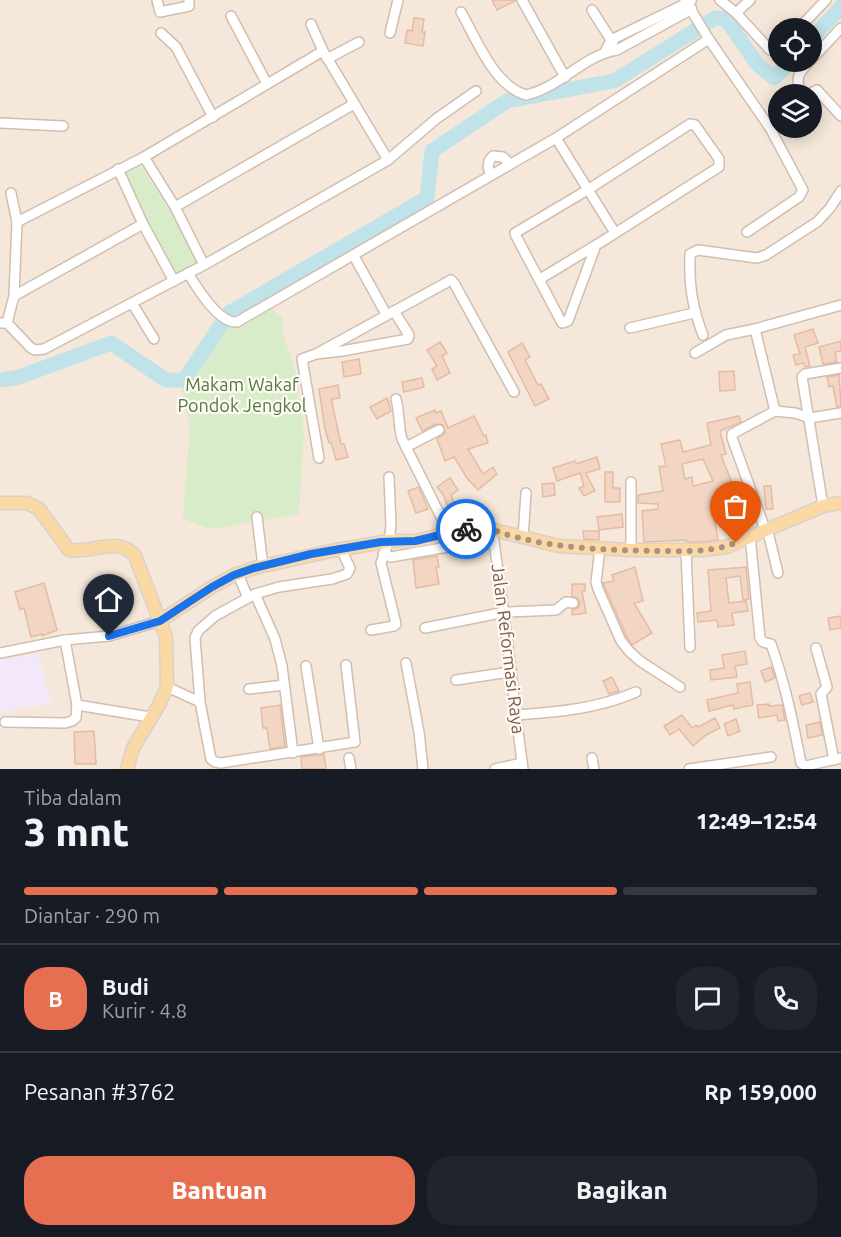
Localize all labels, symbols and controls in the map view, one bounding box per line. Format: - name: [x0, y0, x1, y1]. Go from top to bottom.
- map controls: [768, 18, 822, 138]
- button: locate: [768, 18, 822, 72]
- button: layers: [768, 84, 822, 138]
- park label: Makam Wakaf Pondok Jengkol: [177, 374, 307, 415]
- pin: [710, 481, 761, 543]
- icon: bag: [719, 490, 752, 523]
- courier: [436, 499, 496, 559]
- icon: bike: [450, 513, 483, 546]
- street label: Jalan Reformasi Raya: [489, 563, 529, 735]
- pin: [83, 574, 134, 636]
- icon: home: [92, 583, 125, 616]
- text: Tiba dalam: [24, 786, 122, 809]
- text: 12:49–12:54: [696, 808, 817, 833]
- text: 3 mnt: [24, 810, 129, 853]
- text: Diantar · 290 m: [24, 904, 160, 927]
- button: chat: [676, 967, 739, 1030]
- button: phone: [754, 967, 817, 1030]
- text: Budi: [102, 974, 149, 999]
- text: B: [48, 986, 63, 1011]
- text: Kurir · 4.8: [102, 999, 187, 1022]
- text: Pesanan #3762: [24, 1079, 175, 1104]
- text: Rp 159,000: [704, 1079, 817, 1104]
- button: Bantuan: [24, 1156, 415, 1225]
- button: Bagikan: [427, 1156, 817, 1225]

